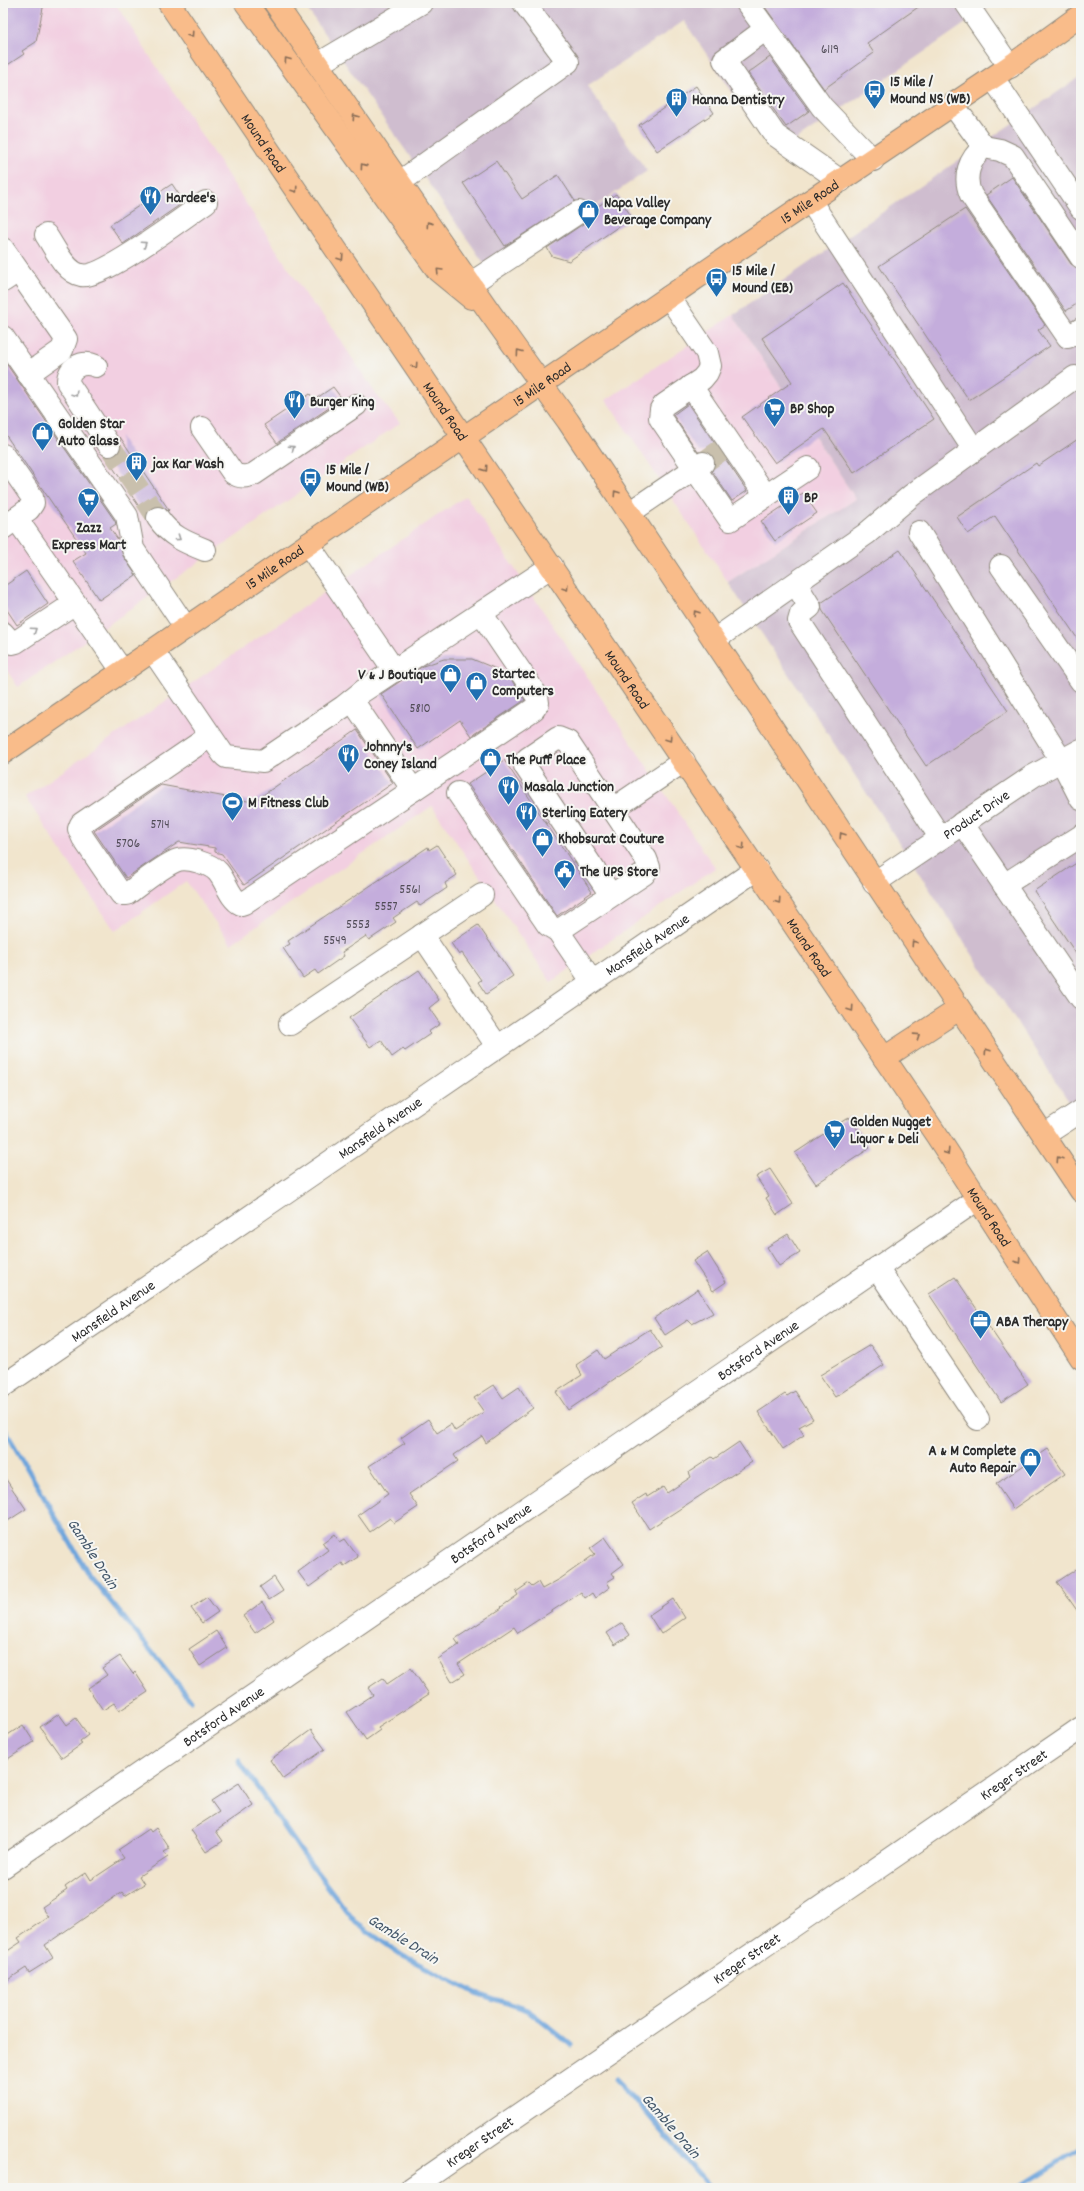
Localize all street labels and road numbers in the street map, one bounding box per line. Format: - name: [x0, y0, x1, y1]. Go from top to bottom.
- street label: Mound Road: [234, 110, 290, 178]
- street label: 15 Mile Road: [777, 175, 844, 231]
- street label: 15 Mile Road: [509, 358, 577, 414]
- street label: Mound Road: [416, 378, 472, 446]
- street label: 15 Mile Road: [242, 541, 309, 597]
- street label: Mound Road: [598, 646, 654, 714]
- street label: Product Drive: [939, 785, 1015, 846]
- street label: Mansfield Avenue: [602, 909, 695, 983]
- street label: Mound Road: [780, 914, 836, 983]
- street label: Mansfield Avenue: [334, 1092, 428, 1166]
- street label: Mound Road: [960, 1184, 1015, 1252]
- street label: Mansfield Avenue: [67, 1275, 161, 1349]
- street label: Botsford Avenue: [714, 1315, 805, 1387]
- street label: Botsford Avenue: [446, 1499, 537, 1570]
- street label: Botsford Avenue: [179, 1682, 270, 1754]
- street label: Kreger Street: [976, 1745, 1053, 1807]
- street label: Kreger Street: [709, 1928, 786, 1991]
- street label: Kreger Street: [442, 2112, 519, 2174]

